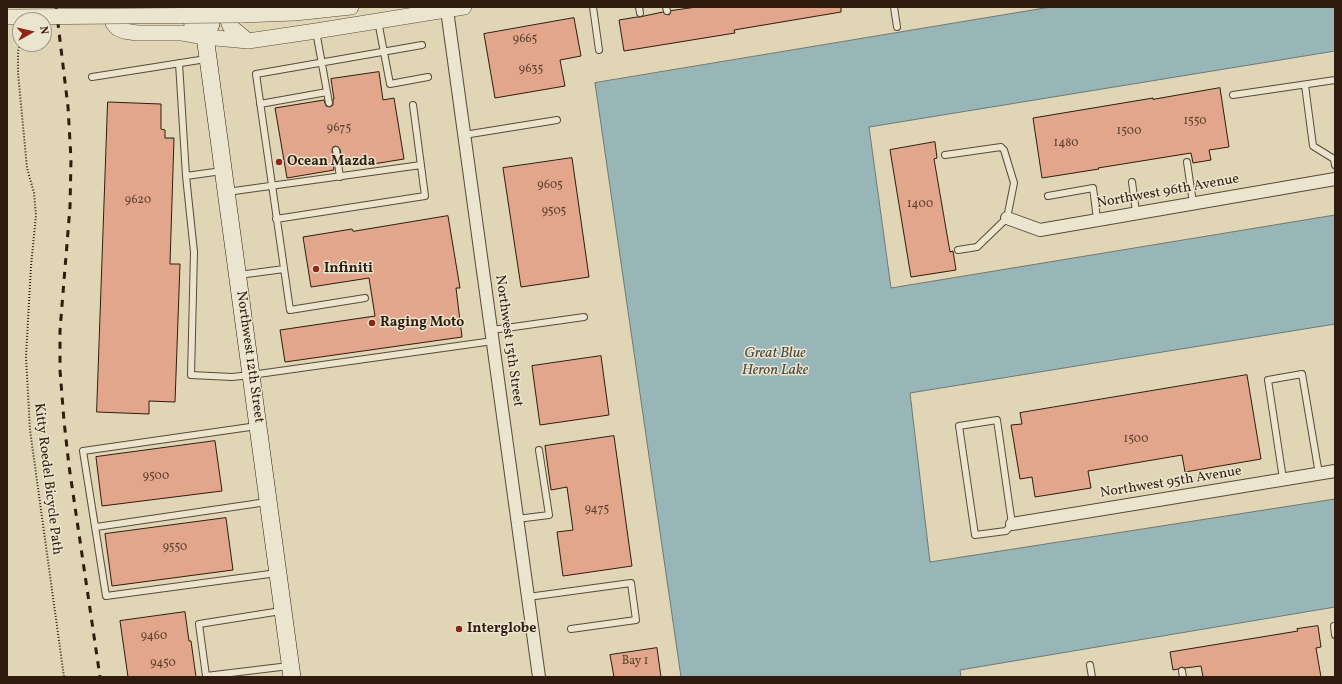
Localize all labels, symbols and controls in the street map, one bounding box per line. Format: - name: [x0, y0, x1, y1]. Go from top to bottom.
- north arrow: [12, 12, 52, 52]
- text: N: [35, 25, 51, 35]
- house number: 9665: [513, 33, 537, 47]
- house number: 9635: [519, 63, 543, 77]
- house number: 1550: [1183, 115, 1207, 129]
- house number: 9675: [327, 122, 351, 136]
- house number: 1500: [1117, 125, 1141, 139]
- house number: 1480: [1054, 137, 1078, 151]
- place label: Ocean Mazda: [287, 154, 375, 170]
- marker: Ocean Mazda: [274, 157, 284, 167]
- street label: Northwest 96th Avenue: [1096, 171, 1240, 213]
- house number: 9605: [537, 179, 563, 193]
- house number: 9620: [125, 194, 151, 208]
- house number: 1400: [907, 198, 933, 212]
- house number: 9505: [542, 205, 566, 219]
- place label: Infiniti: [324, 261, 373, 277]
- marker: Infiniti: [311, 264, 321, 274]
- street label: Northwest 13th Street: [490, 274, 526, 408]
- street label: Northwest 12th Street: [231, 290, 267, 424]
- place label: Raging Moto: [380, 315, 464, 331]
- marker: Raging Moto: [367, 318, 377, 328]
- water label: Great Blue Heron Lake: [742, 345, 808, 380]
- street label: Kitty Roedel Bicycle Path: [29, 402, 65, 556]
- house number: 1500: [1124, 433, 1148, 447]
- street label: Northwest 95th Avenue: [1099, 464, 1243, 502]
- house number: 9500: [143, 470, 169, 484]
- house number: 9475: [585, 503, 609, 517]
- house number: 9550: [163, 541, 187, 555]
- place label: Interglobe: [467, 621, 536, 637]
- marker: Interglobe: [454, 624, 464, 634]
- house number: 9460: [141, 630, 167, 644]
- house number: Bay 1: [622, 655, 648, 669]
- house number: 9450: [150, 657, 176, 671]

